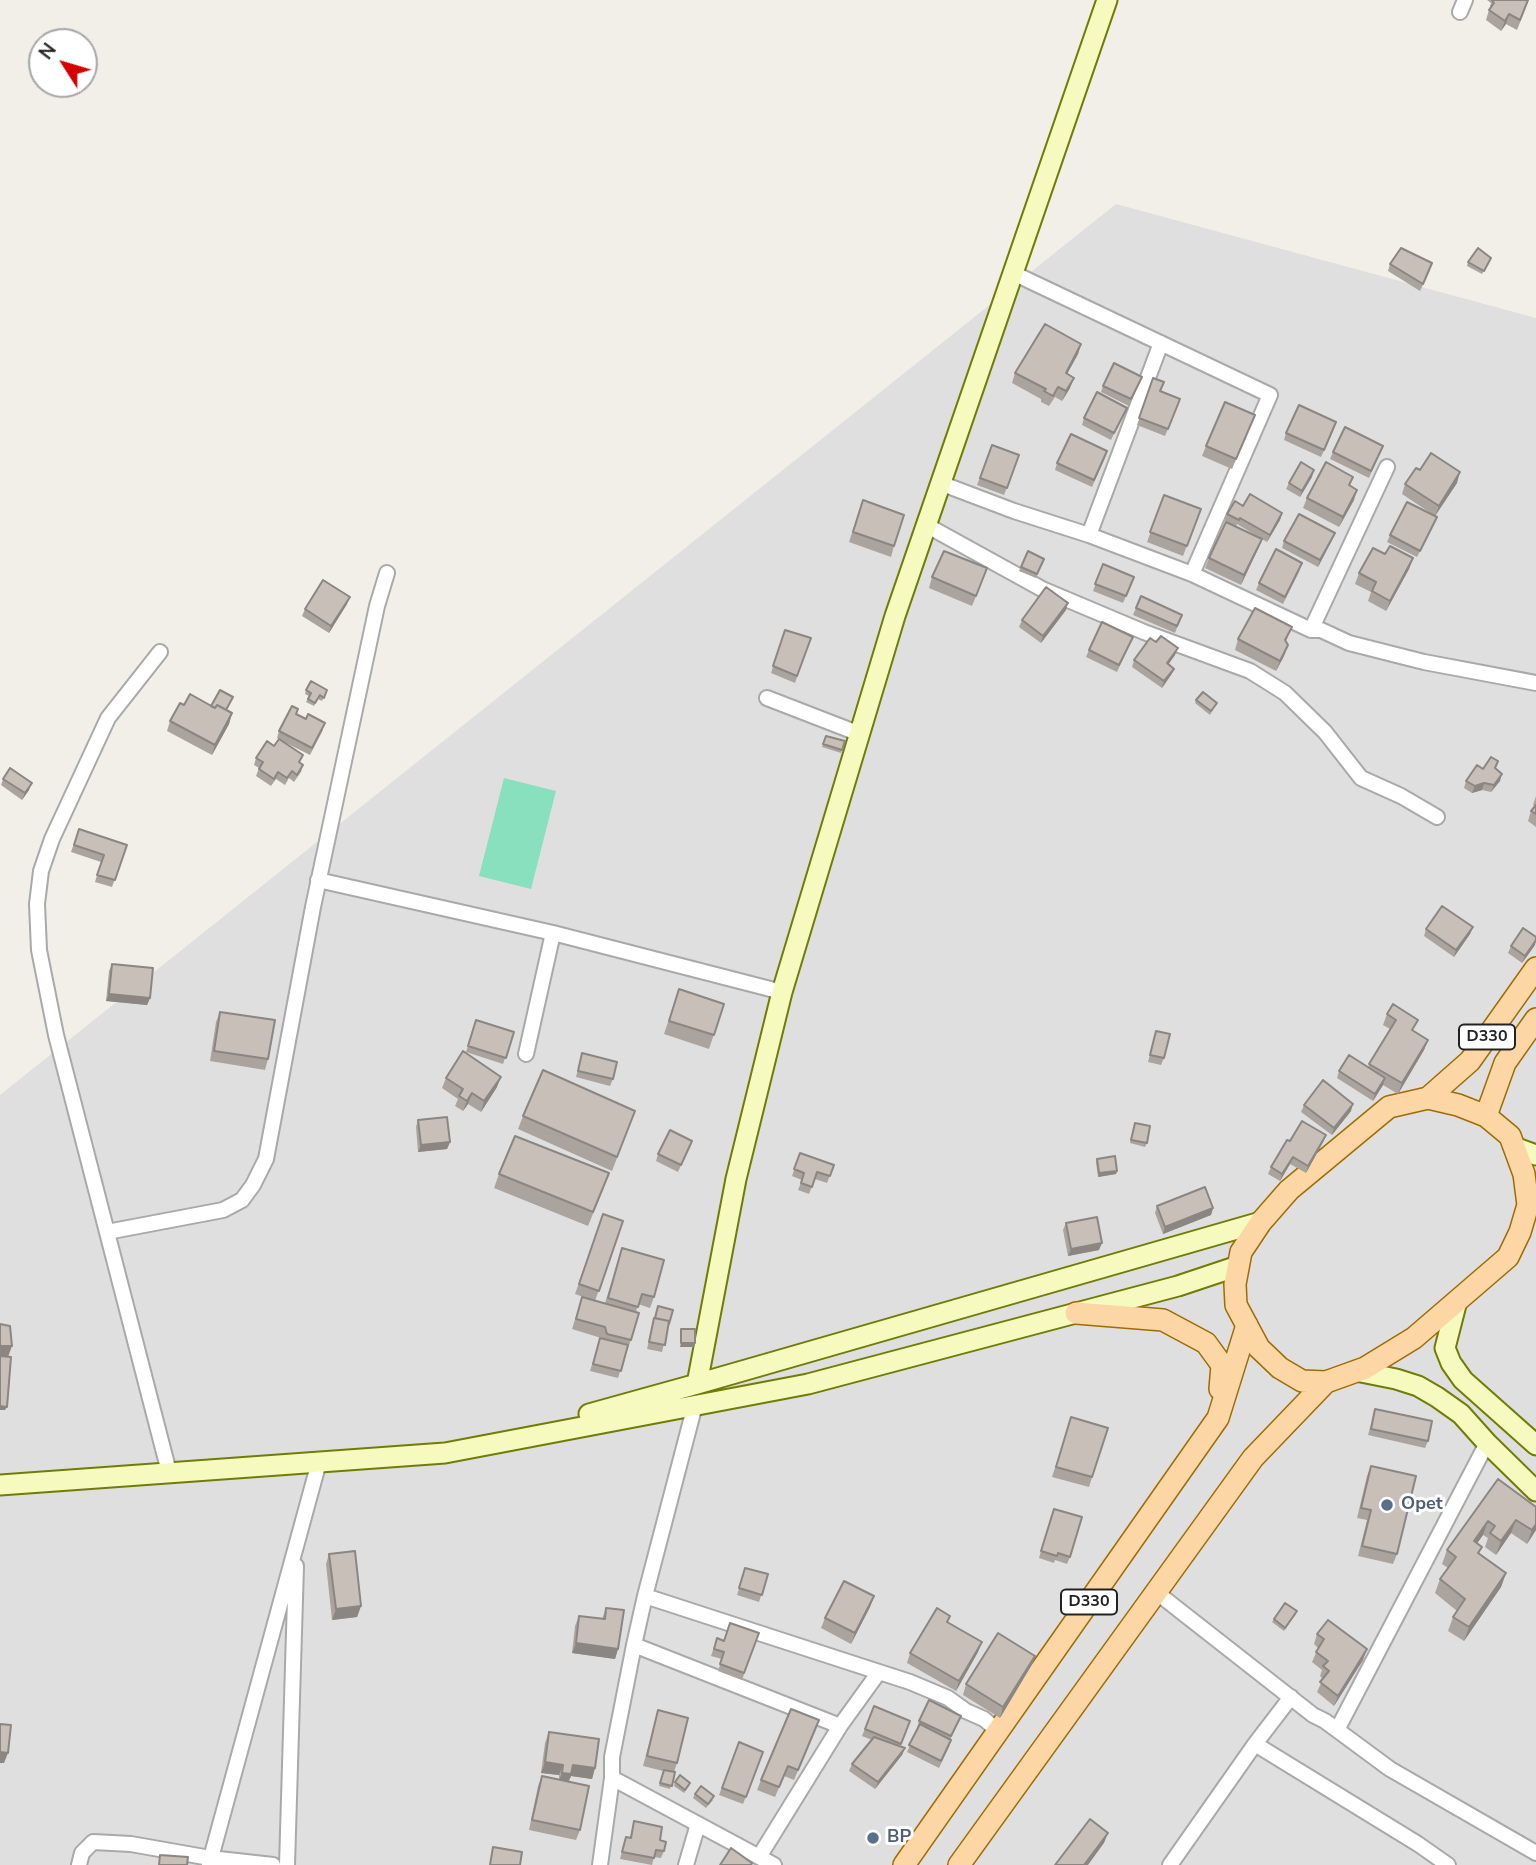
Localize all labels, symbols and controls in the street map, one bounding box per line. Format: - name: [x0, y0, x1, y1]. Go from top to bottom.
- north arrow: [28, 28, 98, 98]
- text: N: [33, 38, 62, 65]
- road number: D330: [1459, 1024, 1515, 1050]
- place label: Opet: [1401, 1494, 1443, 1516]
- marker: Opet: [1379, 1497, 1395, 1513]
- road number: D330: [1061, 1590, 1117, 1614]
- place label: BP: [887, 1827, 911, 1849]
- marker: BP: [865, 1830, 881, 1846]

